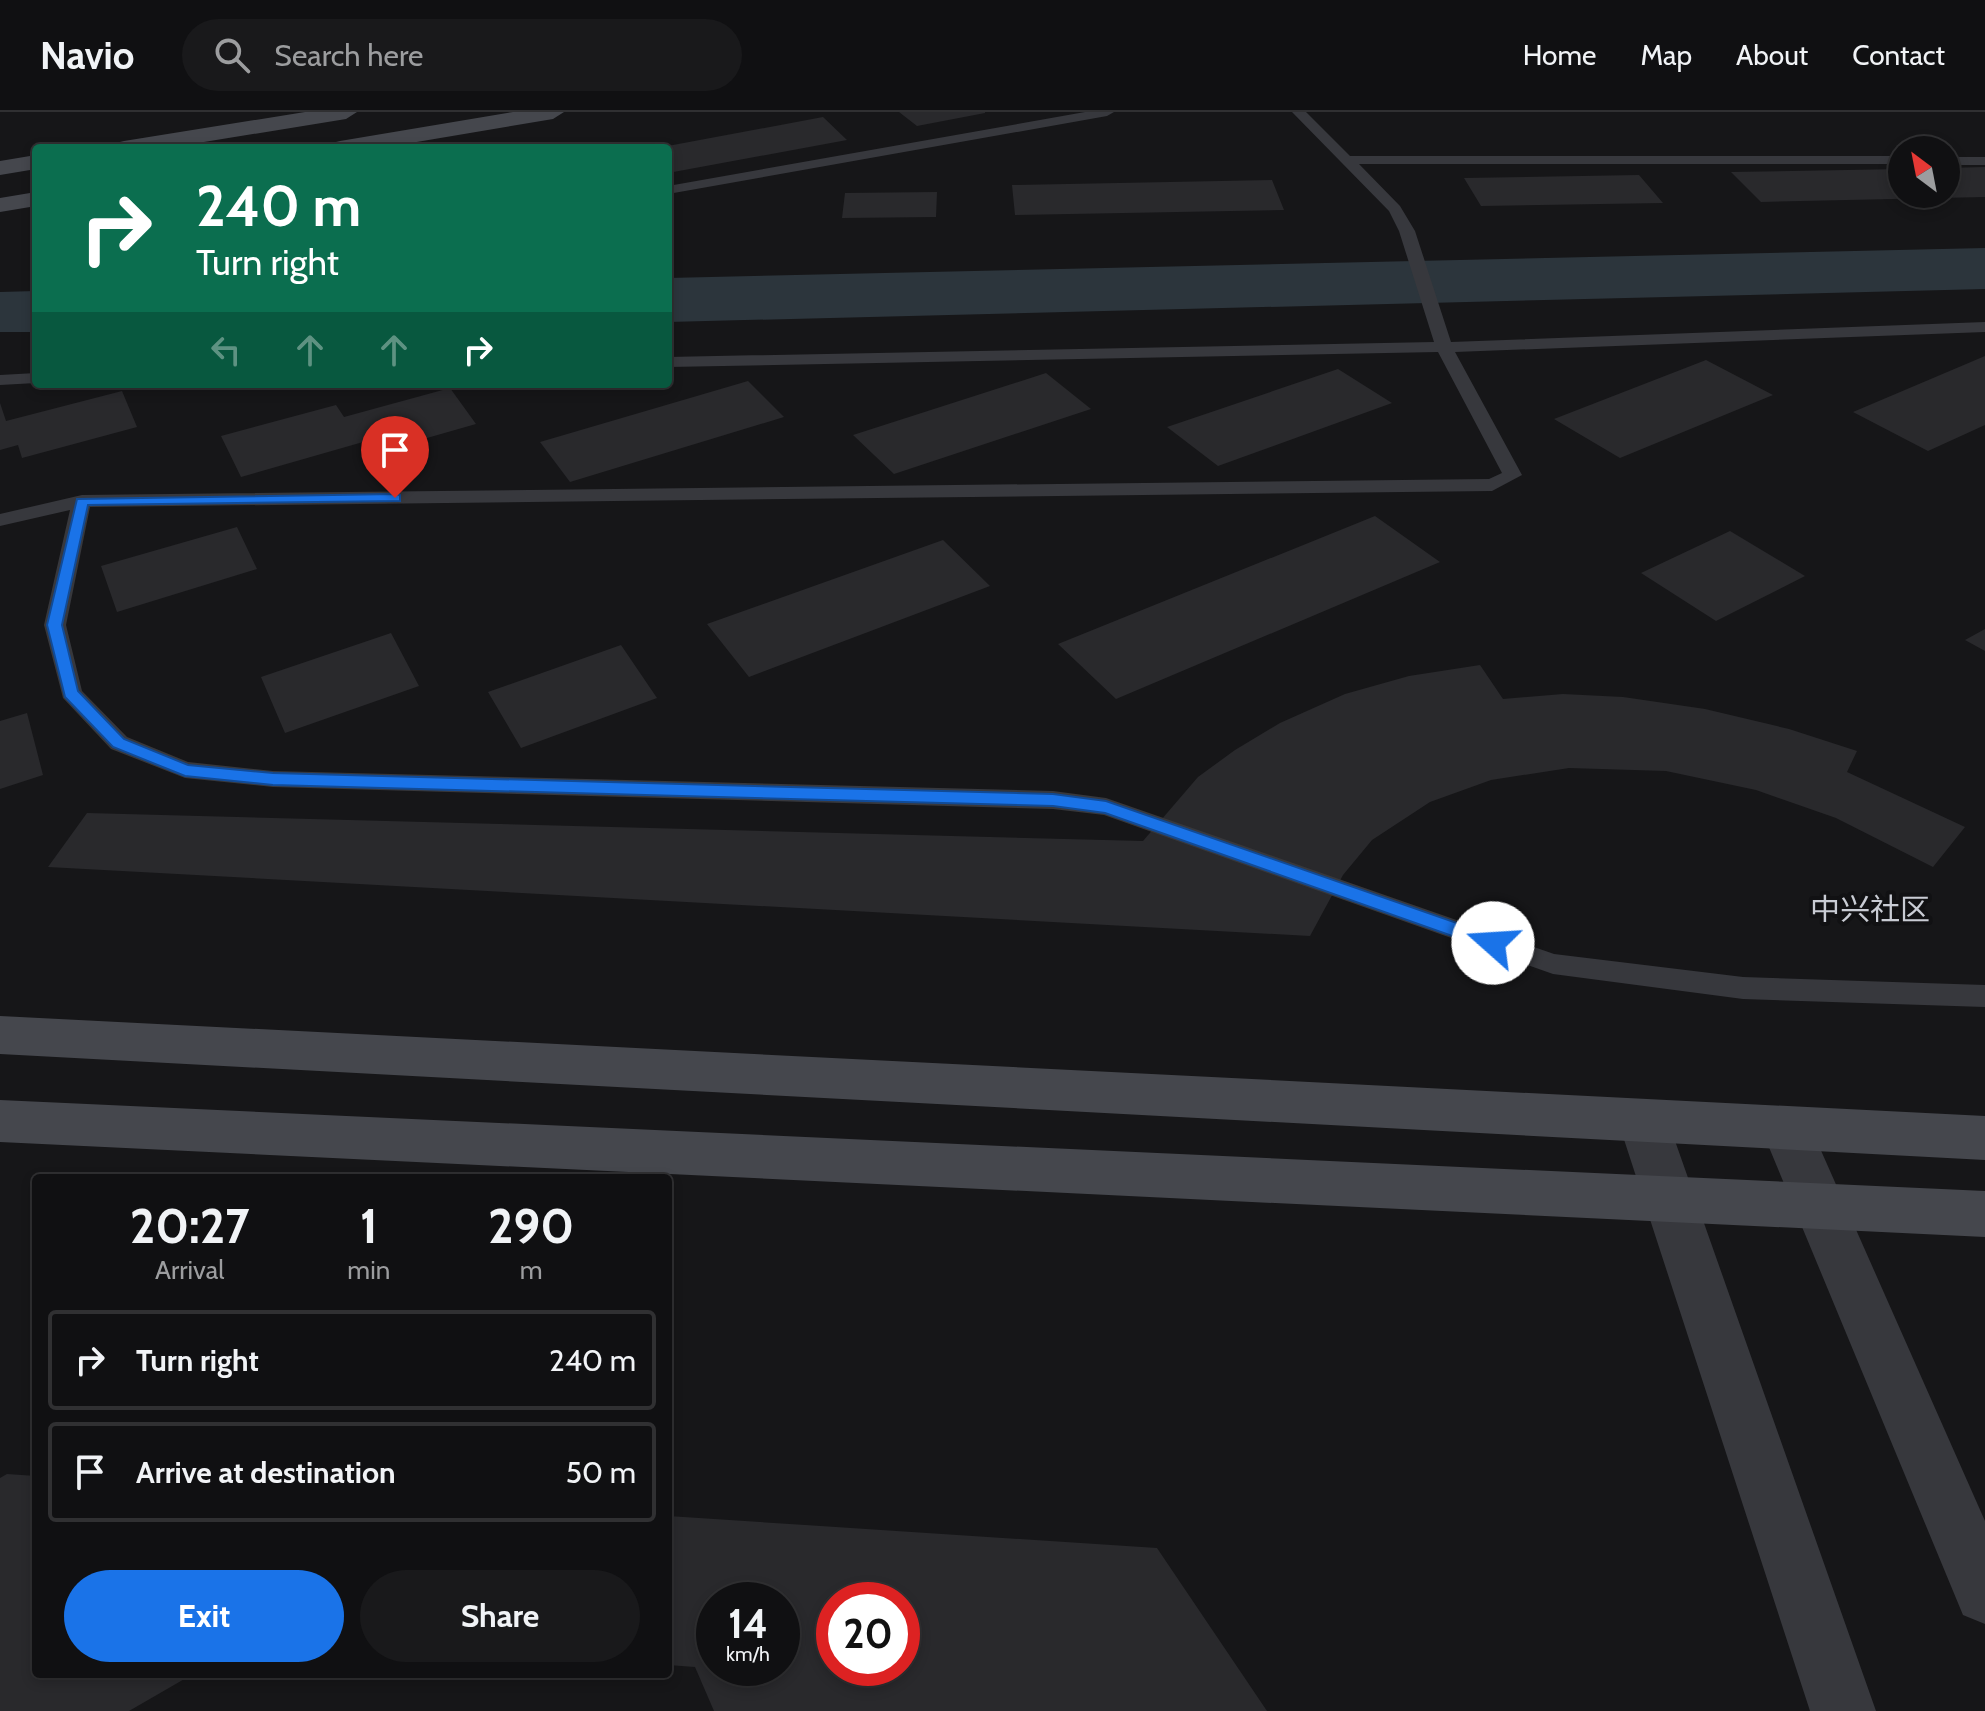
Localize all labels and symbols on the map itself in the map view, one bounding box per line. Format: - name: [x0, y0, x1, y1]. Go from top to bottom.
- north arrow: [1888, 136, 1960, 208]
- pin: [361, 416, 429, 498]
- district label: 中兴社区: [1810, 891, 1930, 928]
- position arrow: [1451, 901, 1535, 985]
- speed limit sign: 20: [816, 1582, 920, 1686]

